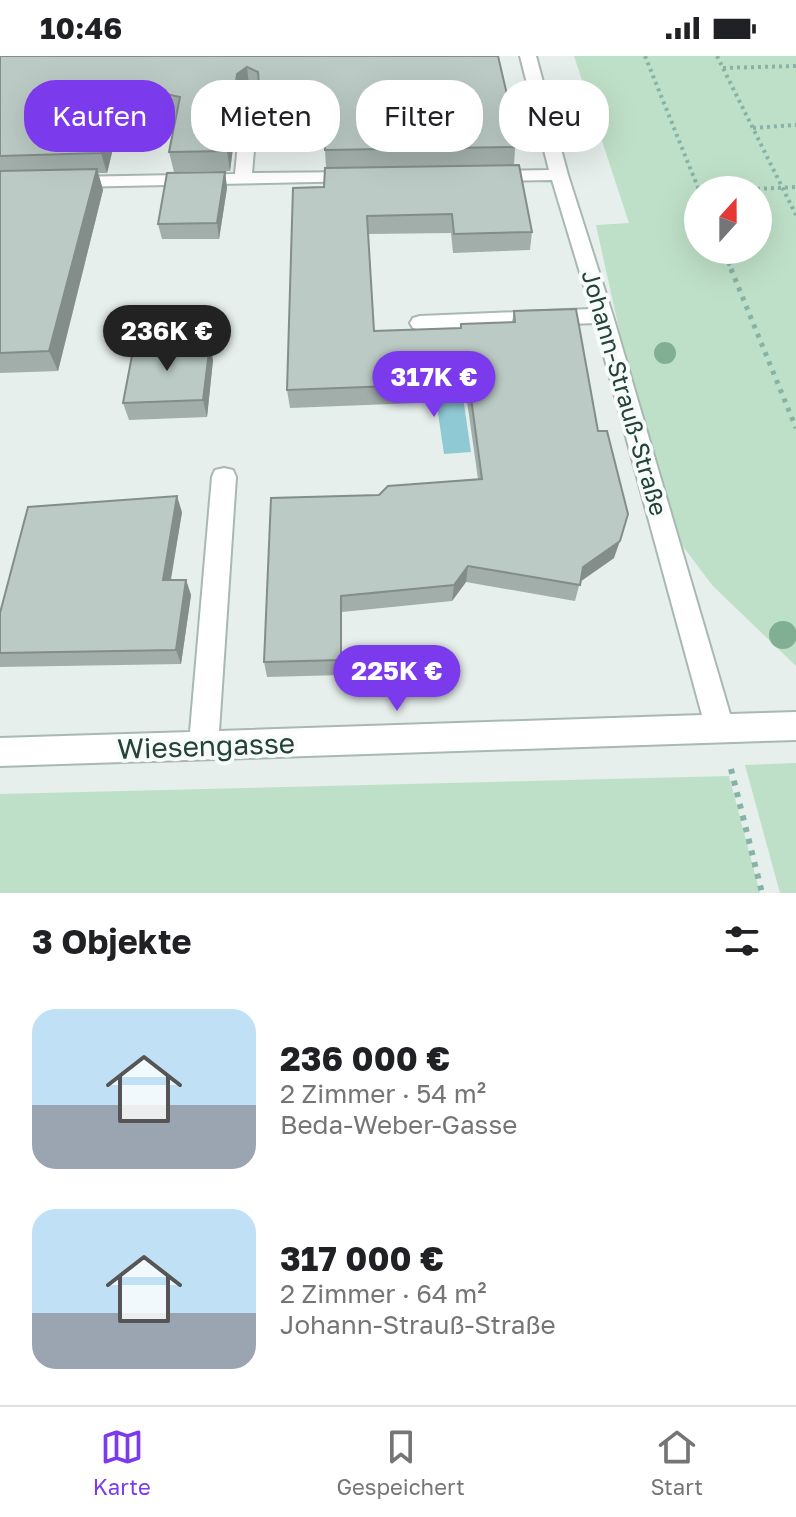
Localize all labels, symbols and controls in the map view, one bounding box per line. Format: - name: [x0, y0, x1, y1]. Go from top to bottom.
- text: 10:46: [40, 10, 122, 46]
- chip: Kaufen: [24, 80, 175, 152]
- chip: Mieten: [191, 80, 340, 152]
- chip: Filter: [356, 80, 483, 152]
- chip: Neu: [499, 80, 609, 152]
- north arrow: [684, 176, 772, 264]
- map controls: [684, 176, 772, 264]
- street label: Johann-Strauß-Straße: [576, 266, 674, 519]
- pin: 236K €: [102, 305, 232, 373]
- text: 236K €: [121, 315, 213, 346]
- pin: 317K €: [369, 351, 499, 419]
- text: 317K €: [390, 361, 478, 392]
- pin: 225K €: [332, 645, 462, 713]
- text: 225K €: [351, 655, 443, 686]
- street label: Wiesengasse: [117, 726, 295, 765]
- icon: filters: [720, 919, 764, 963]
- text: 3 Objekte: [32, 921, 192, 961]
- text: 236 000 €: [280, 1038, 450, 1078]
- icon: home: [96, 1041, 192, 1137]
- text: 2 Zimmer · 54 m²: [280, 1078, 486, 1109]
- text: Beda-Weber-Gasse: [280, 1109, 517, 1140]
- text: 317 000 €: [280, 1238, 444, 1278]
- icon: home: [96, 1241, 192, 1337]
- text: 2 Zimmer · 64 m²: [280, 1278, 487, 1309]
- text: Johann-Strauß-Straße: [280, 1309, 556, 1340]
- tab: Karte: [93, 1425, 151, 1500]
- tab: Gespeichert: [337, 1425, 465, 1500]
- tab: Start: [650, 1425, 703, 1500]

